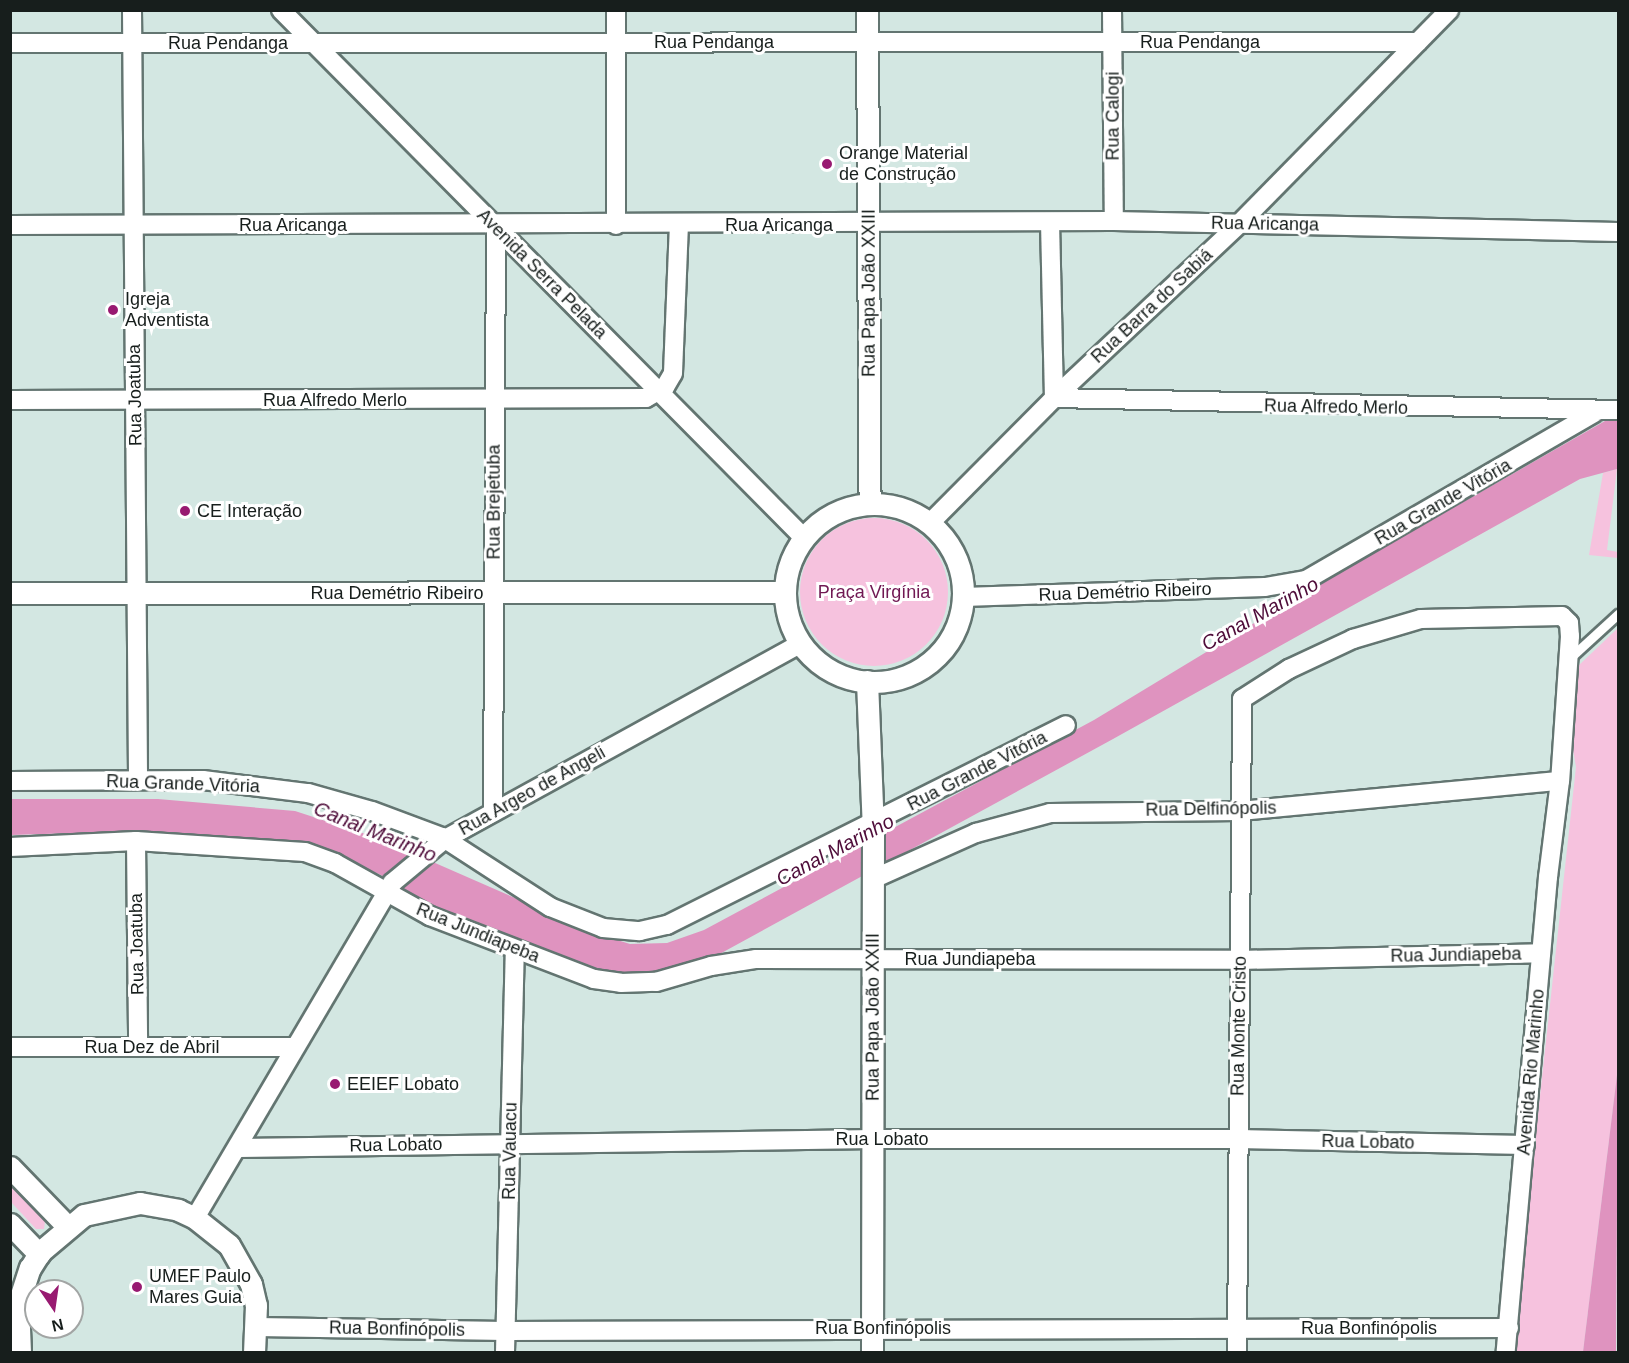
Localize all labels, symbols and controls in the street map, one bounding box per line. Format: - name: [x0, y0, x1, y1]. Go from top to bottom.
- street label: Rua Pendanga: [654, 31, 774, 53]
- street label: Rua Pendanga: [1140, 31, 1260, 53]
- street label: Rua Pendanga: [168, 32, 288, 54]
- street label: Rua Calogi: [1102, 71, 1124, 161]
- place label: Orange Material de Construção: [839, 143, 968, 186]
- marker: Orange Material de Construção: [820, 157, 834, 171]
- street label: Avenida Serra Pelada: [473, 205, 611, 343]
- street label: Rua Papa João XXIII: [858, 209, 880, 377]
- street label: Rua Aricanga: [1210, 212, 1320, 236]
- street label: Rua Aricanga: [238, 214, 348, 236]
- street label: Rua Aricanga: [724, 214, 834, 236]
- street label: Rua Barra do Sabiá: [1087, 244, 1217, 368]
- place label: Igreja Adventista: [125, 289, 209, 332]
- marker: Igreja Adventista: [106, 303, 120, 317]
- street label: Rua Joatuba: [123, 344, 147, 446]
- street label: Rua Alfredo Merlo: [262, 389, 408, 411]
- street label: Rua Alfredo Merlo: [1263, 395, 1409, 419]
- street label: Rua Brejetuba: [483, 444, 505, 560]
- street label: Rua Grande Vitória: [1371, 454, 1515, 550]
- place label: CE Interação: [197, 500, 302, 522]
- marker: CE Interação: [178, 504, 192, 518]
- water label: Canal Marinho: [1197, 572, 1323, 656]
- street label: Rua Demétrio Ribeiro: [1038, 578, 1212, 606]
- park label: Praça Virgínia: [818, 581, 930, 603]
- street label: Rua Demétrio Ribeiro: [310, 582, 484, 604]
- street label: Rua Grande Vitória: [904, 726, 1050, 816]
- street label: Rua Argeo de Angeli: [454, 741, 610, 841]
- street label: Rua Grande Vitória: [106, 771, 260, 797]
- water label: Canal Marinho: [310, 797, 440, 867]
- street label: Rua Delfinópolis: [1145, 797, 1277, 821]
- water label: Canal Marinho: [772, 809, 898, 891]
- street label: Rua Joatuba: [125, 893, 149, 995]
- street label: Rua Jundiapeba: [413, 898, 543, 968]
- street label: Rua Papa João XXIII: [862, 933, 884, 1101]
- street label: Rua Jundiapeba: [1390, 943, 1522, 967]
- street label: Rua Jundiapeba: [904, 948, 1036, 970]
- street label: Rua Monte Cristo: [1227, 956, 1251, 1096]
- street label: Avenida Rio Marinho: [1513, 988, 1549, 1156]
- street label: Rua Dez de Abril: [84, 1036, 220, 1058]
- place label: EEIEF Lobato: [347, 1073, 459, 1095]
- marker: EEIEF Lobato: [328, 1077, 342, 1091]
- street label: Rua Vauacu: [498, 1102, 522, 1200]
- street label: Rua Lobato: [835, 1128, 929, 1150]
- street label: Rua Lobato: [1321, 1130, 1415, 1154]
- street label: Rua Lobato: [349, 1133, 443, 1157]
- place label: UMEF Paulo Mares Guia: [149, 1266, 251, 1308]
- north arrow: [24, 1279, 84, 1339]
- marker: UMEF Paulo Mares Guia: [130, 1280, 144, 1294]
- text: N: [50, 1315, 65, 1335]
- street label: Rua Bonfinópolis: [329, 1317, 465, 1341]
- street label: Rua Bonfinópolis: [815, 1317, 951, 1339]
- street label: Rua Bonfinópolis: [1301, 1317, 1437, 1339]

